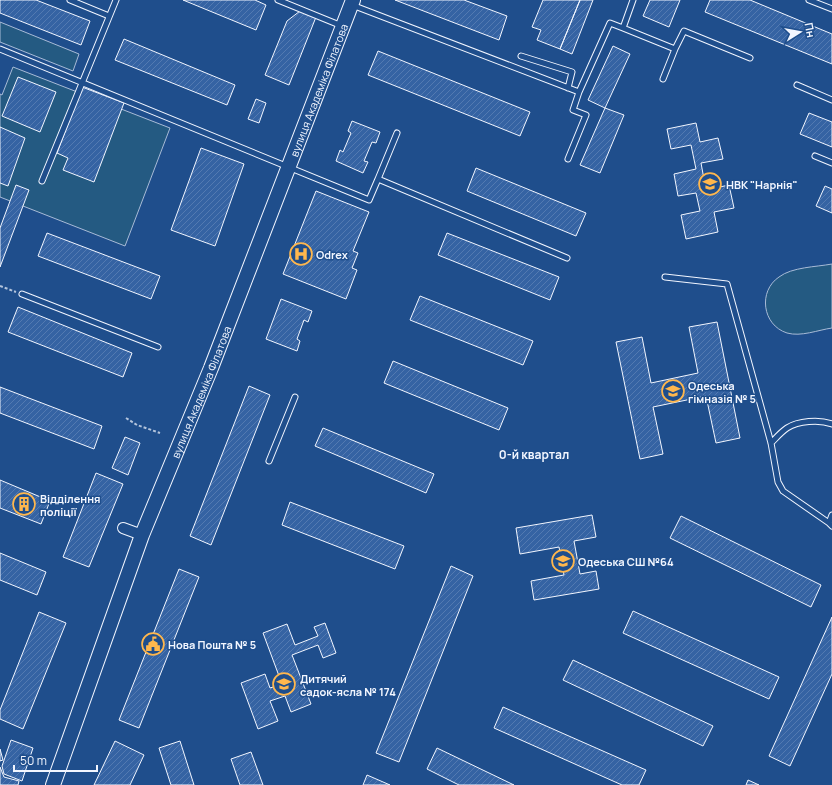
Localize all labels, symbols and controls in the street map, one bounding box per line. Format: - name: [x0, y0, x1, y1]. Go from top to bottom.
- north arrow: [780, 12, 820, 52]
- street label: вулиця Академіка Філатова: [286, 21, 351, 159]
- text: Пн: [802, 21, 819, 39]
- school or university icon: НВК "Нарнія": [697, 171, 723, 197]
- place label: НВК "Нарнія": [726, 177, 798, 192]
- hospital icon: Odrex: [288, 241, 314, 267]
- place label: Odrex: [316, 247, 348, 262]
- street label: вулиця Академіка Філатова: [167, 324, 234, 460]
- school or university icon: Одеська гімназія № 5: [660, 378, 686, 404]
- place label: Одеська гімназія № 5: [688, 378, 756, 406]
- district label: 0-й квартал: [499, 446, 569, 463]
- building icon: Відділення поліції: [11, 491, 37, 517]
- place label: Відділення поліції: [40, 491, 100, 519]
- school or university icon: Одеська СШ №64: [550, 548, 576, 574]
- place label: Одеська СШ №64: [578, 554, 674, 569]
- public building icon: Нова Пошта № 5: [140, 631, 166, 657]
- place label: Нова Пошта № 5: [168, 637, 256, 652]
- school or university icon: Дитячий садок-ясла № 174: [271, 671, 297, 697]
- place label: Дитячий садок-ясла № 174: [300, 671, 396, 699]
- scale bar: [14, 747, 97, 773]
- text: 50 m: [20, 752, 47, 769]

